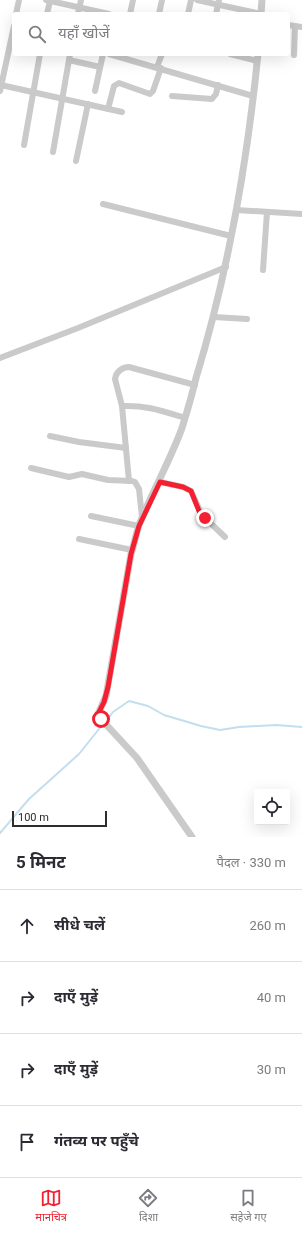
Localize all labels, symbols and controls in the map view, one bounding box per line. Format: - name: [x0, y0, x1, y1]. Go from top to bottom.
- search box: [12, 12, 290, 56]
- icon: search: [26, 23, 48, 45]
- text: यहाँ खोजें: [58, 24, 110, 42]
- route end: [196, 509, 214, 527]
- route start: [92, 710, 110, 728]
- map controls: [254, 789, 290, 825]
- button: locate: [254, 789, 290, 825]
- scale bar: [12, 809, 107, 828]
- text: 100 m: [18, 811, 49, 824]
- text: 5 मिनट: [16, 852, 66, 872]
- text: पैदल · 330 m: [217, 855, 286, 870]
- icon: ahead: [16, 915, 38, 937]
- text: सीधे चलें: [54, 916, 105, 934]
- text: 260 m: [249, 918, 286, 933]
- icon: right: [16, 987, 38, 1009]
- text: दाएँ मुड़ें: [54, 988, 98, 1006]
- text: 40 m: [257, 990, 286, 1005]
- icon: right: [16, 1059, 38, 1081]
- text: दाएँ मुड़ें: [54, 1060, 98, 1078]
- text: 30 m: [257, 1062, 286, 1077]
- icon: arrive: [16, 1131, 38, 1153]
- text: गंतव्य पर पहुँचे: [54, 1132, 139, 1150]
- tab: मानचित्र: [35, 1187, 67, 1225]
- tab: दिशा: [137, 1187, 159, 1225]
- tab: सहेजे गए: [230, 1187, 267, 1225]

